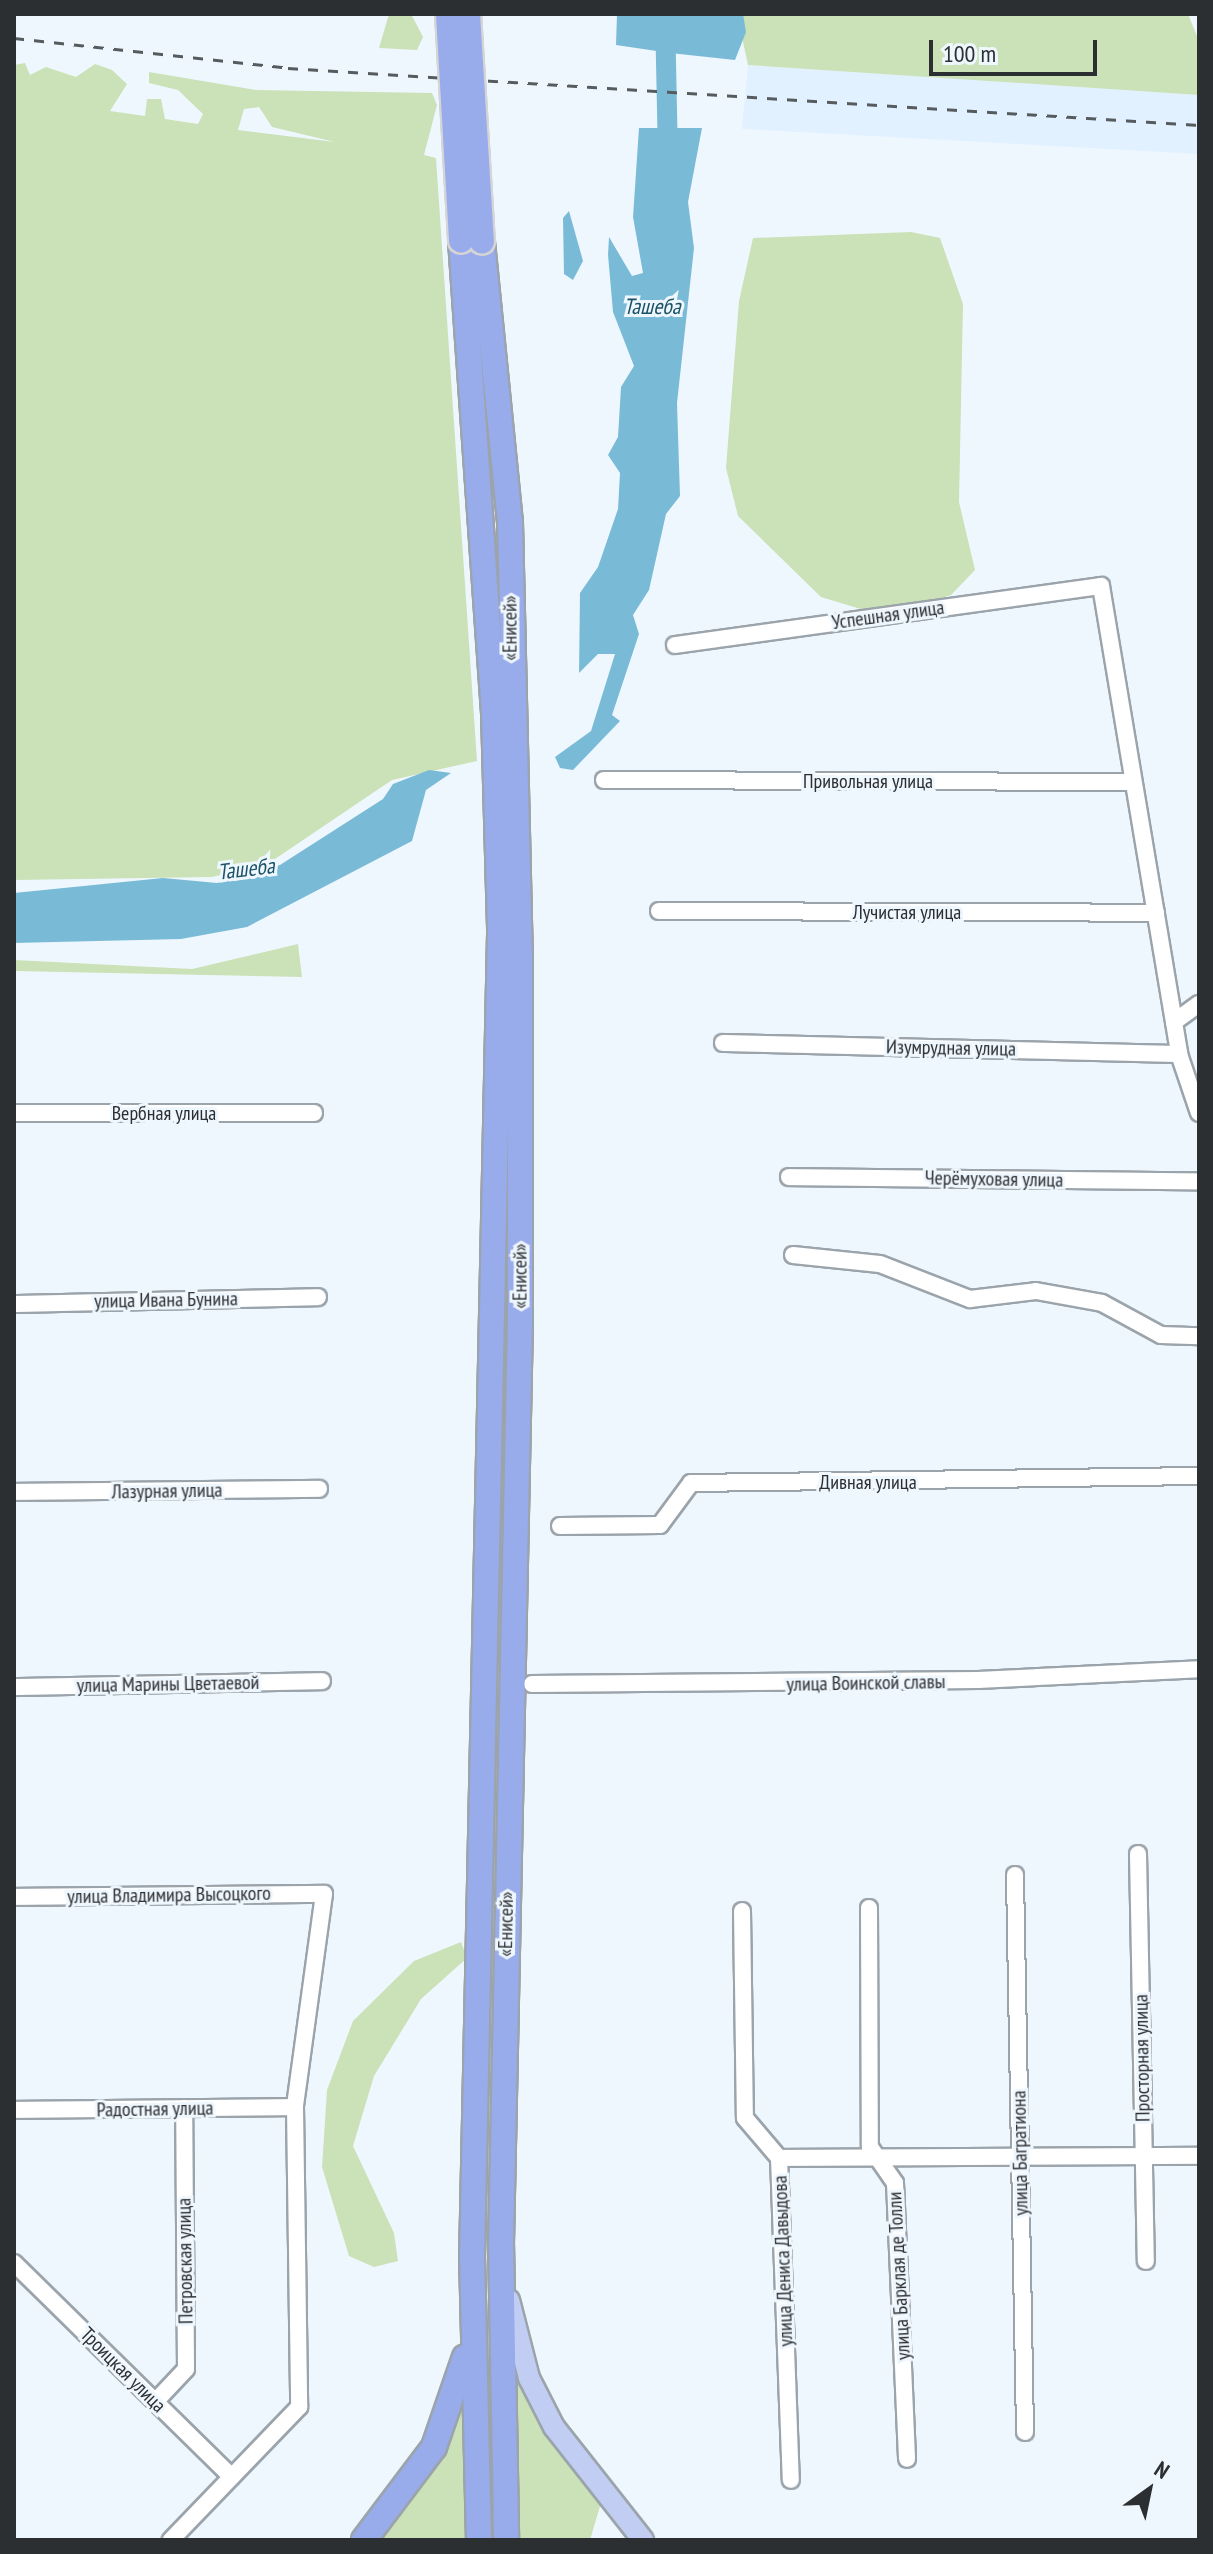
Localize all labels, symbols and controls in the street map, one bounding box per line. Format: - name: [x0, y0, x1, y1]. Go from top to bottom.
- scale bar: [933, 24, 1101, 74]
- text: 100 m: [943, 38, 996, 69]
- water label: Ташеба: [623, 294, 681, 320]
- street label: «Енисей»: [498, 595, 522, 661]
- street label: Успешная улица: [830, 595, 946, 635]
- street label: Привольная улица: [803, 769, 933, 793]
- water label: Ташеба: [216, 852, 276, 886]
- street label: Лучистая улица: [853, 900, 961, 924]
- street label: Изумрудная улица: [886, 1035, 1016, 1061]
- street label: Вербная улица: [112, 1101, 216, 1125]
- street label: Черёмуховая улица: [925, 1166, 1063, 1192]
- street label: «Енисей»: [508, 1243, 532, 1309]
- street label: улица Ивана Бунина: [94, 1287, 238, 1313]
- street label: Дивная улица: [819, 1470, 917, 1494]
- street label: Лазурная улица: [111, 1478, 223, 1504]
- street label: улица Марины Цветаевой: [76, 1670, 260, 1698]
- street label: улица Воинской славы: [786, 1670, 946, 1696]
- street label: улица Владимира Высоцкого: [67, 1881, 271, 1909]
- street label: «Енисей»: [493, 1891, 519, 1957]
- street label: Просторная улица: [1129, 1994, 1155, 2122]
- street label: улица Багратиона: [1007, 2090, 1033, 2216]
- street label: Радостная улица: [96, 2096, 214, 2122]
- street label: улица Дениса Давыдова: [768, 2175, 798, 2347]
- street label: улица Барклая де Толли: [883, 2191, 915, 2361]
- street label: Петровская улица: [172, 2198, 198, 2324]
- street label: Троицкая улица: [75, 2322, 171, 2418]
- north arrow: [1109, 2450, 1189, 2530]
- text: N: [1149, 2455, 1175, 2485]

